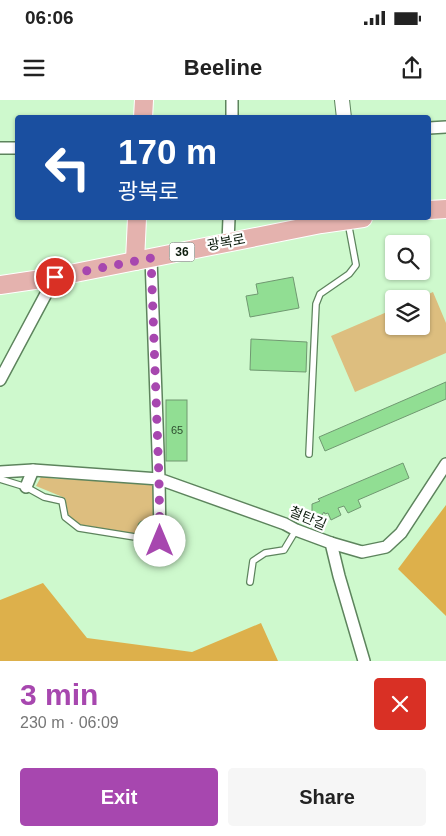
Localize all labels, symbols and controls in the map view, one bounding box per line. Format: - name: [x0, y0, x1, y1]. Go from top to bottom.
- text: 06:06: [25, 7, 74, 28]
- icon: menu: [20, 54, 48, 82]
- icon: share: [398, 54, 426, 82]
- text: Beeline: [184, 55, 262, 80]
- text: 170 m: [118, 132, 217, 171]
- icon: left: [35, 135, 100, 200]
- text: 광복로: [118, 179, 179, 204]
- street label: 광복로: [206, 230, 247, 254]
- map controls: [385, 235, 430, 335]
- button: search: [385, 235, 430, 280]
- road number: 36: [170, 242, 194, 262]
- pin: [34, 256, 76, 298]
- icon: arrive: [41, 263, 69, 291]
- button: layers: [385, 290, 430, 335]
- house number: 65: [171, 424, 183, 436]
- street label: 철탄길: [287, 503, 329, 533]
- position arrow: [133, 514, 185, 566]
- text: 3 min: [20, 678, 98, 711]
- button: close: [374, 678, 426, 730]
- text: 230 m · 06:09: [20, 714, 119, 731]
- button: Exit: [20, 768, 218, 826]
- button: Share: [228, 768, 426, 826]

